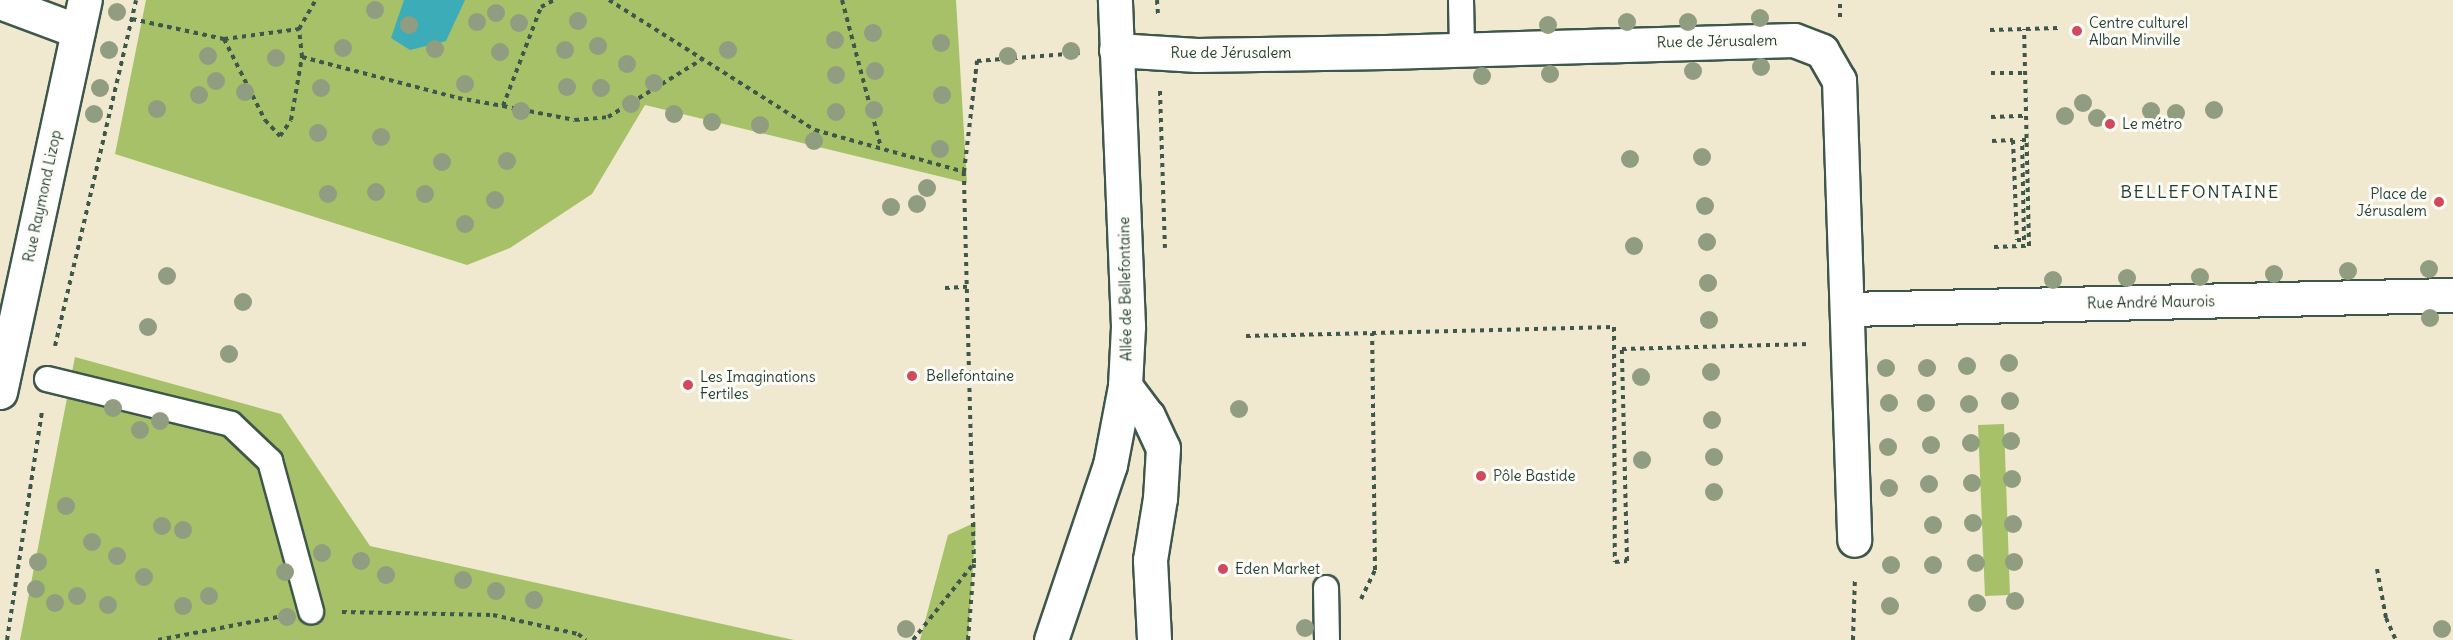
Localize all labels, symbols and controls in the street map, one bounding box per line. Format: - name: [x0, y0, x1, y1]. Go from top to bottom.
- place label: Centre culturel Alban Minville: [2089, 13, 2188, 48]
- marker: Centre culturel Alban Minville: [2070, 24, 2084, 38]
- street label: Rue de Jérusalem: [1656, 31, 1778, 51]
- street label: Rue de Jérusalem: [1171, 44, 1291, 62]
- place label: Le métro: [2122, 115, 2182, 133]
- marker: Le métro: [2103, 117, 2117, 131]
- street label: Rue Raymond Lizop: [19, 128, 65, 264]
- district label: BELLEFONTAINE: [2120, 181, 2280, 203]
- place label: Place de Jérusalem: [2356, 184, 2427, 219]
- marker: Place de Jérusalem: [2432, 195, 2446, 209]
- street label: Allée de Bellefontaine: [1115, 217, 1135, 361]
- street label: Rue André Maurois: [2087, 292, 2215, 312]
- place label: Les Imaginations Fertiles: [700, 367, 816, 402]
- marker: Bellefontaine: [903, 367, 921, 385]
- place label: Bellefontaine: [926, 367, 1014, 385]
- marker: Les Imaginations Fertiles: [681, 378, 695, 392]
- place label: Pôle Bastide: [1493, 467, 1576, 485]
- marker: Pôle Bastide: [1474, 469, 1488, 483]
- place label: Eden Market: [1235, 560, 1320, 578]
- marker: Eden Market: [1216, 562, 1230, 576]

